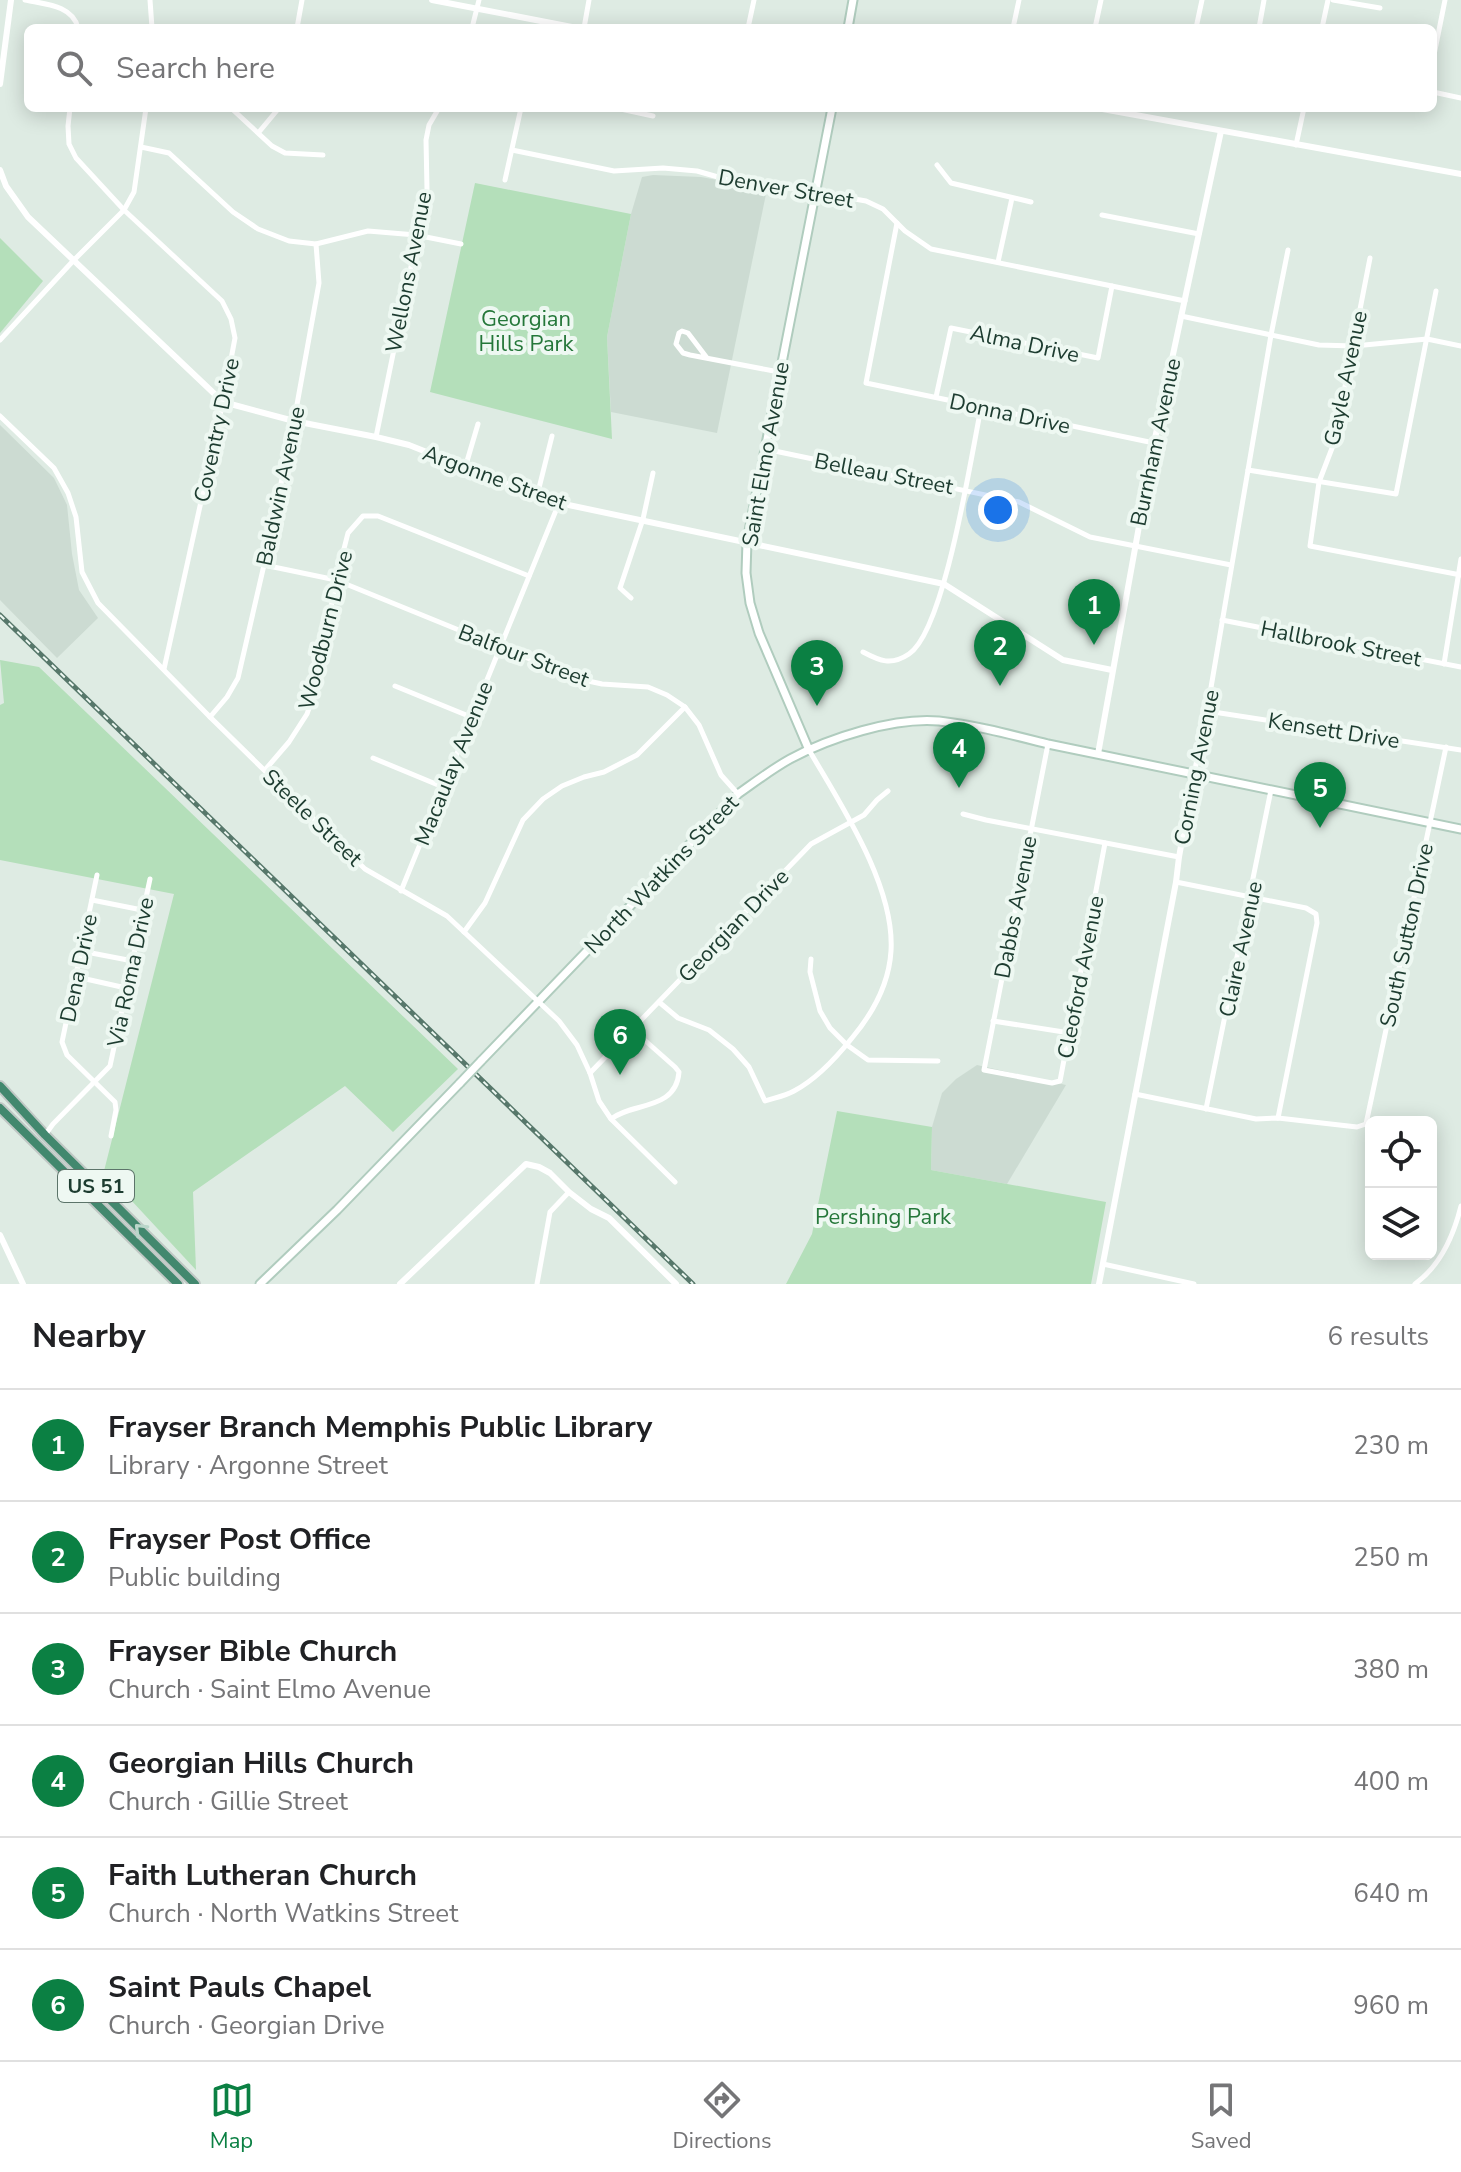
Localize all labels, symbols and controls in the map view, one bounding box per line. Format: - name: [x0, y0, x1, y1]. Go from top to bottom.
- search box: [24, 24, 1437, 112]
- icon: search: [52, 46, 96, 90]
- text: Search here: [116, 48, 275, 89]
- street label: Denver Street: [716, 162, 856, 216]
- street label: Wellons Avenue: [379, 189, 439, 355]
- park label: Georgian Hills Park: [479, 304, 574, 359]
- street label: Gayle Avenue: [1317, 308, 1375, 449]
- street label: Alma Drive: [967, 318, 1082, 370]
- street label: Coventry Drive: [187, 355, 247, 505]
- street label: Burnham Avenue: [1124, 355, 1188, 529]
- street label: Saint Elmo Avenue: [735, 359, 797, 549]
- street label: Donna Drive: [946, 387, 1073, 441]
- street label: Baldwin Avenue: [249, 404, 313, 569]
- street label: Argonne Street: [418, 438, 571, 518]
- street label: Belleau Street: [812, 446, 956, 502]
- your location: [978, 490, 1018, 530]
- street label: Woodburn Drive: [292, 547, 360, 713]
- pin: 1: [1068, 579, 1120, 645]
- street label: Hallbrook Street: [1258, 614, 1424, 674]
- street label: Balfour Street: [454, 617, 594, 695]
- pin: 2: [974, 620, 1026, 686]
- pin: 3: [791, 640, 843, 706]
- street label: Macaulay Avenue: [407, 677, 501, 850]
- street label: Corning Avenue: [1167, 687, 1227, 847]
- street label: Kensett Drive: [1266, 706, 1402, 756]
- pin: 4: [933, 722, 985, 788]
- street label: Steele Street: [256, 762, 369, 873]
- pin: 5: [1294, 762, 1346, 828]
- street label: North Watkins Street: [578, 789, 746, 961]
- street label: Dabbs Avenue: [987, 833, 1045, 981]
- street label: South Sutton Drive: [1373, 840, 1441, 1030]
- street label: Georgian Drive: [672, 862, 796, 989]
- street label: Claire Avenue: [1212, 879, 1270, 1020]
- street label: Cleoford Avenue: [1050, 893, 1111, 1061]
- street label: Via Roma Drive: [100, 894, 162, 1051]
- street label: Dena Drive: [53, 911, 105, 1025]
- pin: 6: [594, 1009, 646, 1075]
- map controls: [1365, 1116, 1437, 1260]
- button: locate: [1365, 1116, 1437, 1188]
- road number: US 51: [58, 1170, 134, 1202]
- button: layers: [1365, 1188, 1437, 1260]
- park label: Pershing Park: [815, 1202, 952, 1232]
- one-way arrow: [134, 1224, 149, 1238]
- text: Nearby: [32, 1313, 146, 1359]
- text: 6 results: [1328, 1319, 1429, 1354]
- text: Frayser Branch Memphis Public Library: [108, 1407, 652, 1448]
- text: 1: [50, 1428, 66, 1463]
- text: 230 m: [1353, 1428, 1429, 1463]
- text: Library · Argonne Street: [108, 1448, 388, 1483]
- text: Frayser Post Office: [108, 1519, 371, 1560]
- text: 2: [50, 1540, 66, 1575]
- text: 250 m: [1353, 1540, 1429, 1575]
- text: Public building: [108, 1560, 281, 1595]
- text: Frayser Bible Church: [108, 1631, 397, 1672]
- text: 3: [50, 1652, 66, 1687]
- text: 380 m: [1353, 1652, 1429, 1687]
- text: Church · Saint Elmo Avenue: [108, 1672, 431, 1707]
- text: Georgian Hills Church: [108, 1743, 414, 1784]
- text: 4: [50, 1764, 66, 1799]
- text: 400 m: [1353, 1764, 1429, 1799]
- text: Church · Gillie Street: [108, 1784, 348, 1819]
- text: Faith Lutheran Church: [108, 1855, 417, 1896]
- text: 5: [50, 1876, 66, 1911]
- text: 640 m: [1353, 1876, 1429, 1911]
- text: Church · North Watkins Street: [108, 1896, 458, 1931]
- text: Saint Pauls Chapel: [108, 1967, 371, 2008]
- text: 6: [50, 1988, 66, 2023]
- text: 960 m: [1353, 1988, 1429, 2023]
- text: Church · Georgian Drive: [108, 2008, 385, 2043]
- tab: Map: [210, 2078, 254, 2156]
- tab: Directions: [673, 2078, 772, 2156]
- tab: Saved: [1191, 2078, 1251, 2156]

